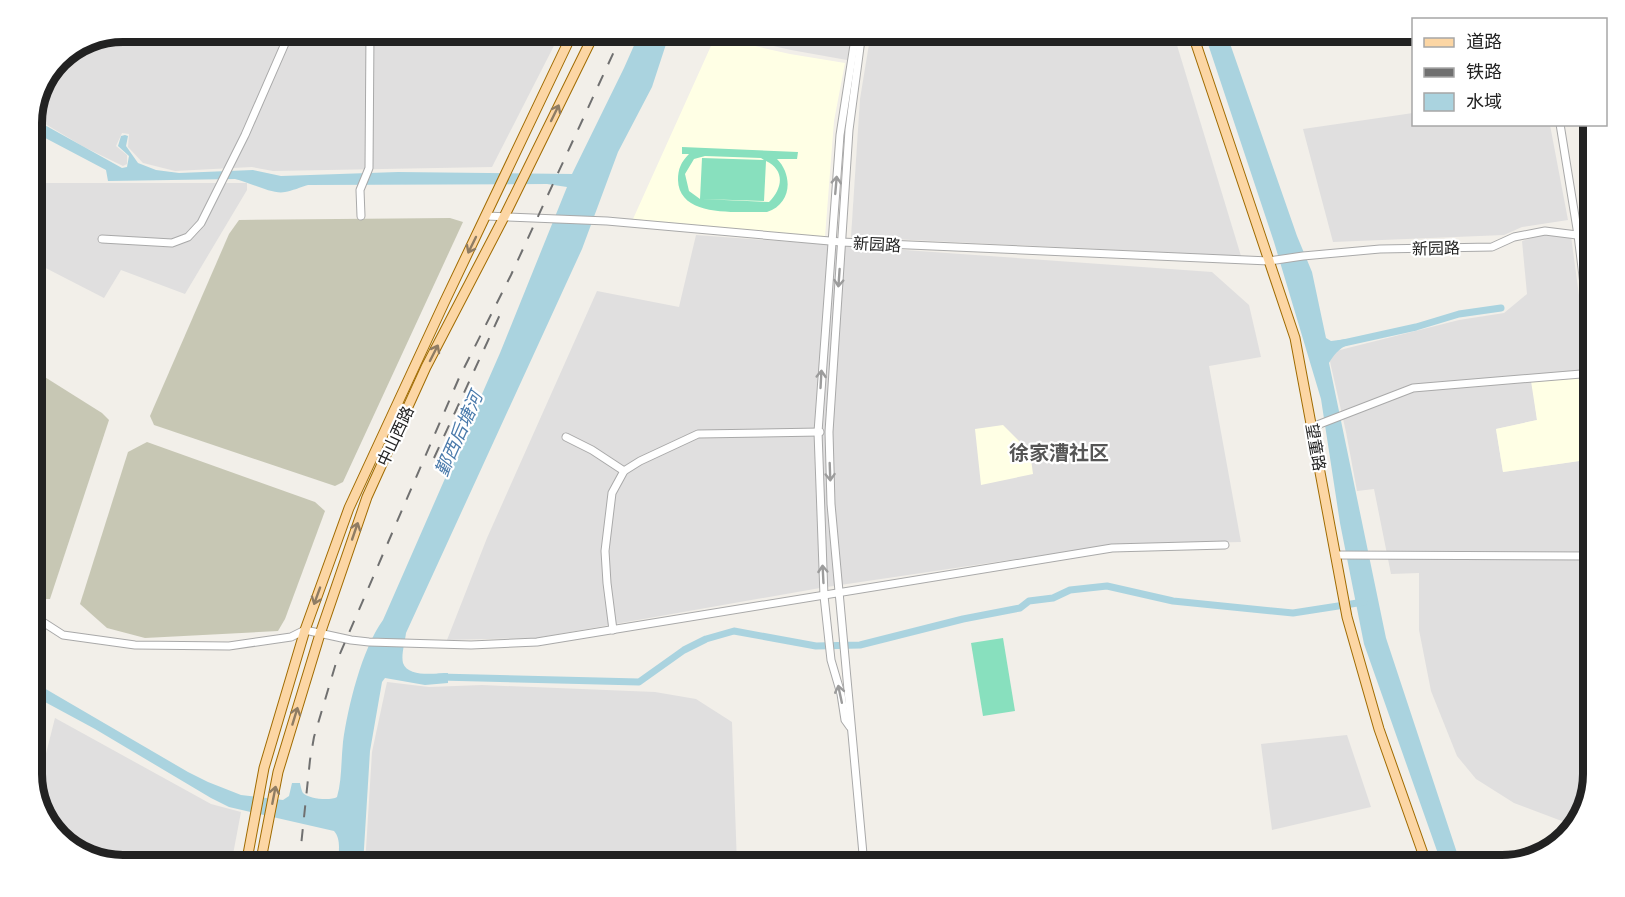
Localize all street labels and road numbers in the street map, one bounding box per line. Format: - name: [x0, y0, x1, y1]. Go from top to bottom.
- street label: 新园路: [853, 233, 901, 254]
- street label: 新园路: [1412, 238, 1460, 257]
- street label: 中山西路: [372, 403, 417, 469]
- street label: 望童路: [1303, 422, 1330, 472]

